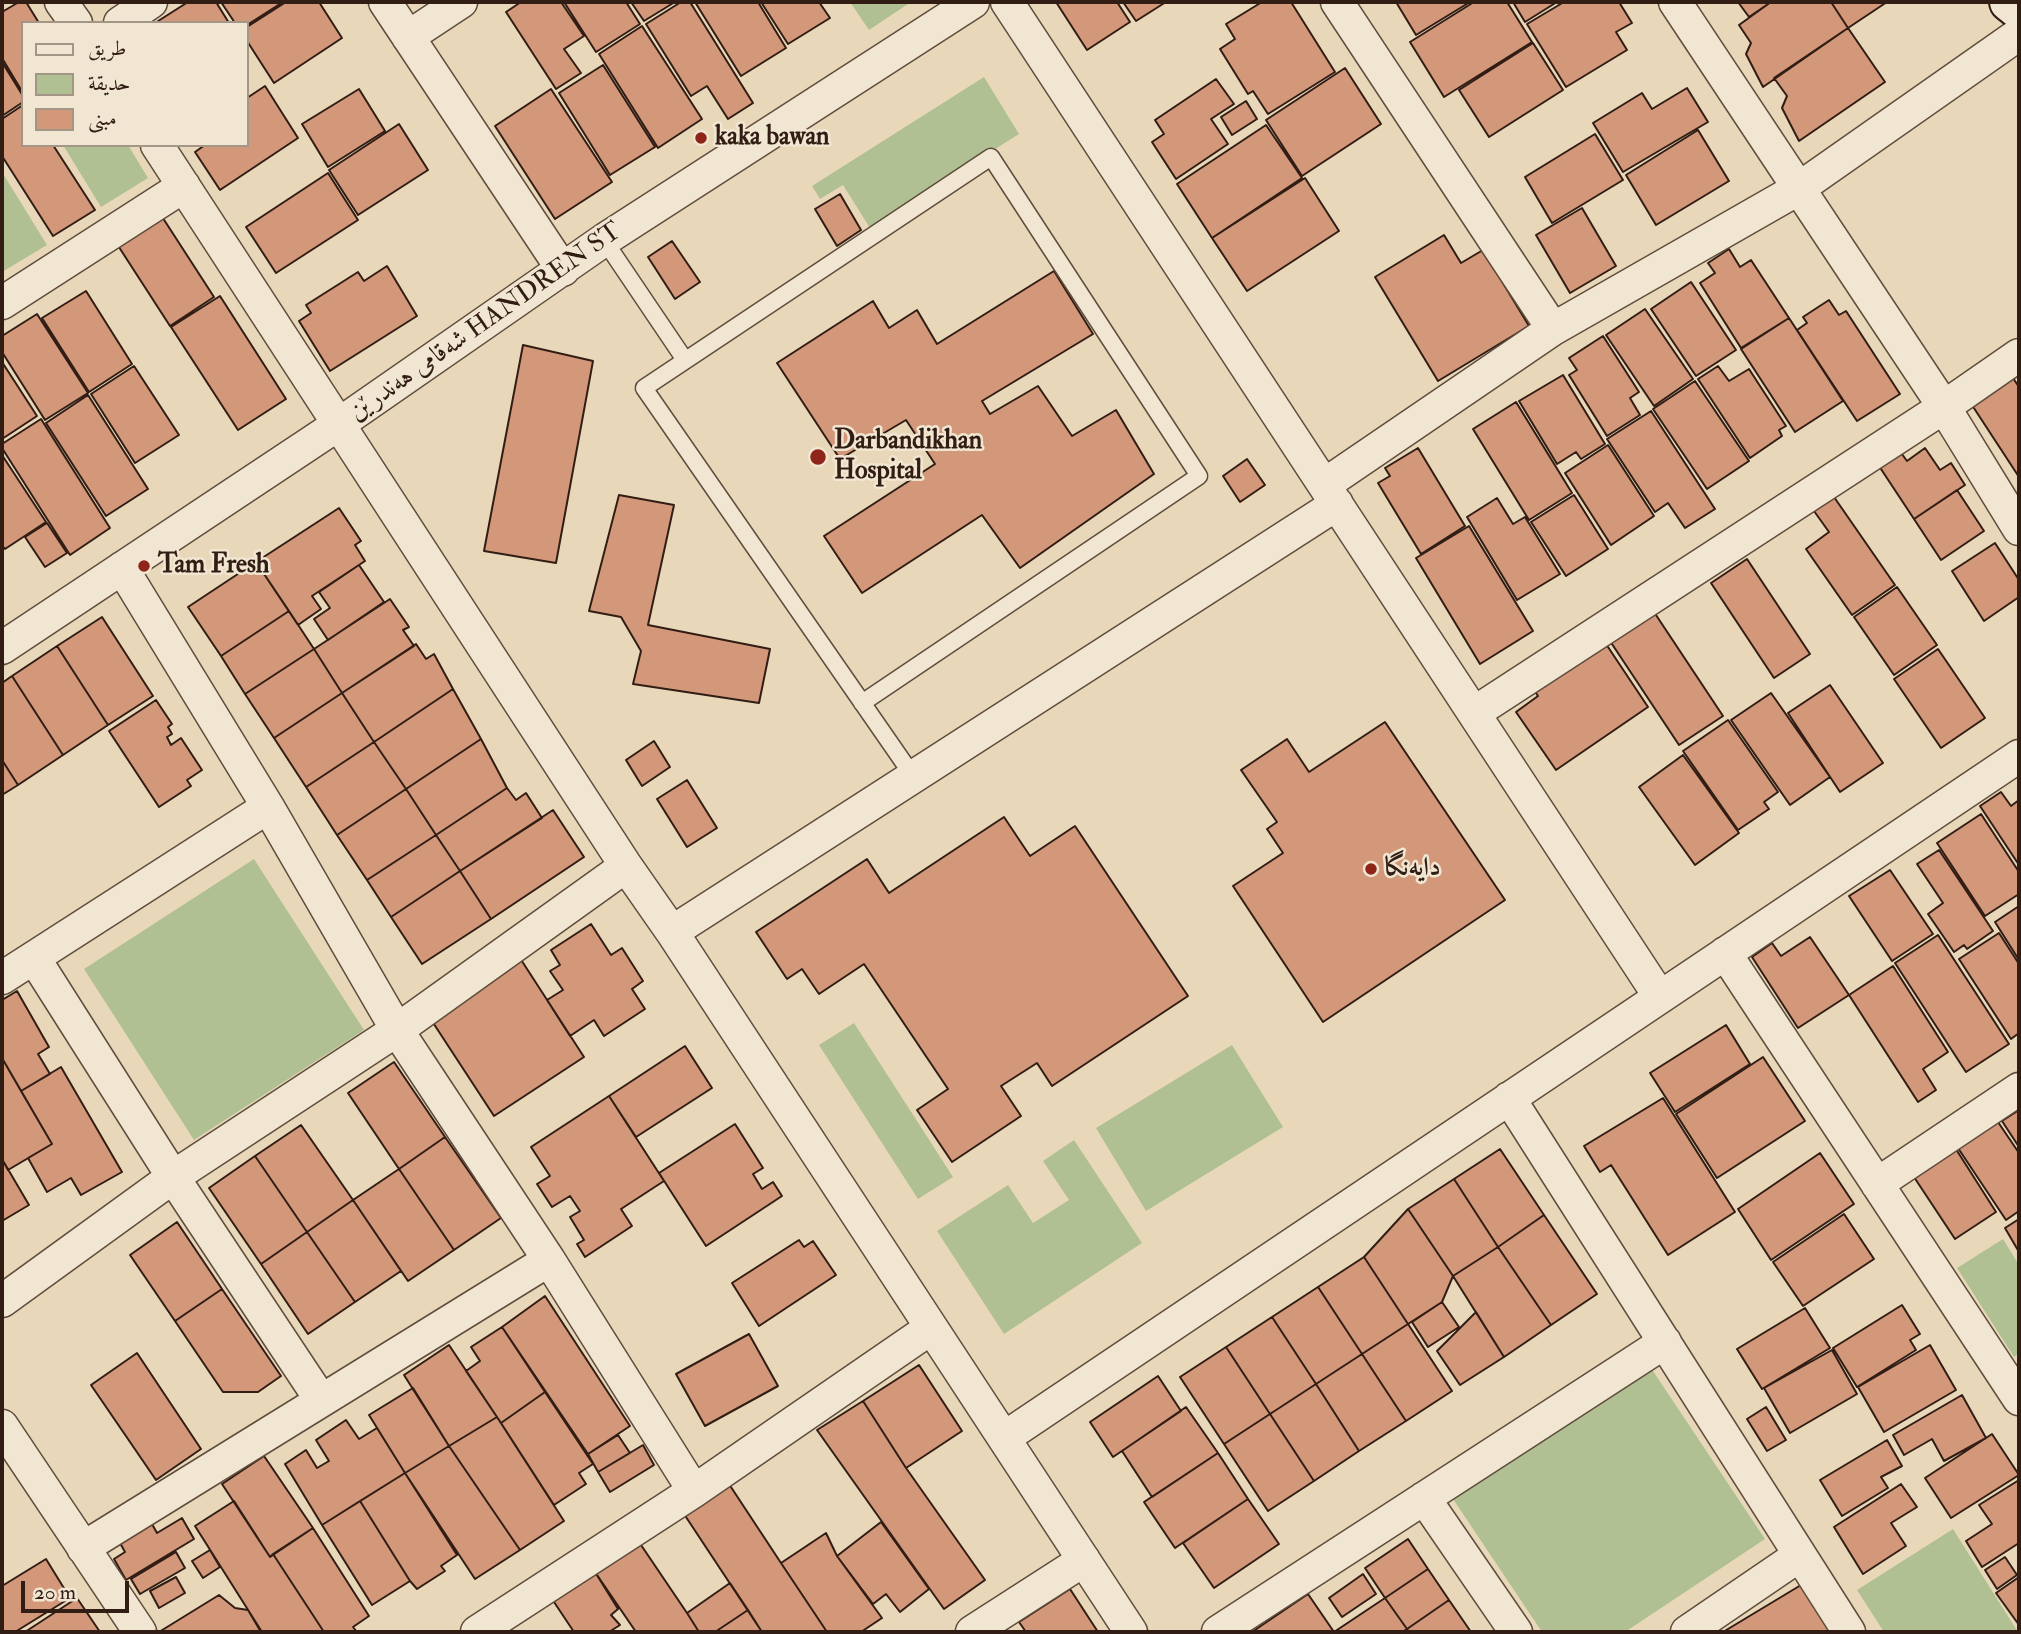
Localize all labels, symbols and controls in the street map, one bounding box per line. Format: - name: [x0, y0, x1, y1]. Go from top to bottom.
- legend: [21, 21, 248, 147]
- text: طريق: [88, 35, 126, 62]
- text: حديقة: [88, 70, 131, 97]
- text: مبنى: [88, 105, 117, 132]
- place label: kaka bawan: [715, 122, 829, 154]
- marker: kaka bawan: [693, 130, 709, 146]
- street label: شەقامی هەندرێن HANDREN ST: [344, 217, 628, 429]
- place label: Darbandikhan Hospital: [834, 426, 982, 488]
- marker: Darbandikhan Hospital: [808, 447, 828, 467]
- place label: Tam Fresh: [158, 550, 269, 582]
- marker: Tam Fresh: [136, 558, 152, 574]
- place label: دایەنگا: [1385, 853, 1441, 885]
- marker: دایەنگا: [1363, 861, 1379, 877]
- scale bar: [24, 1568, 133, 1612]
- text: 20 m: [34, 1579, 76, 1606]

